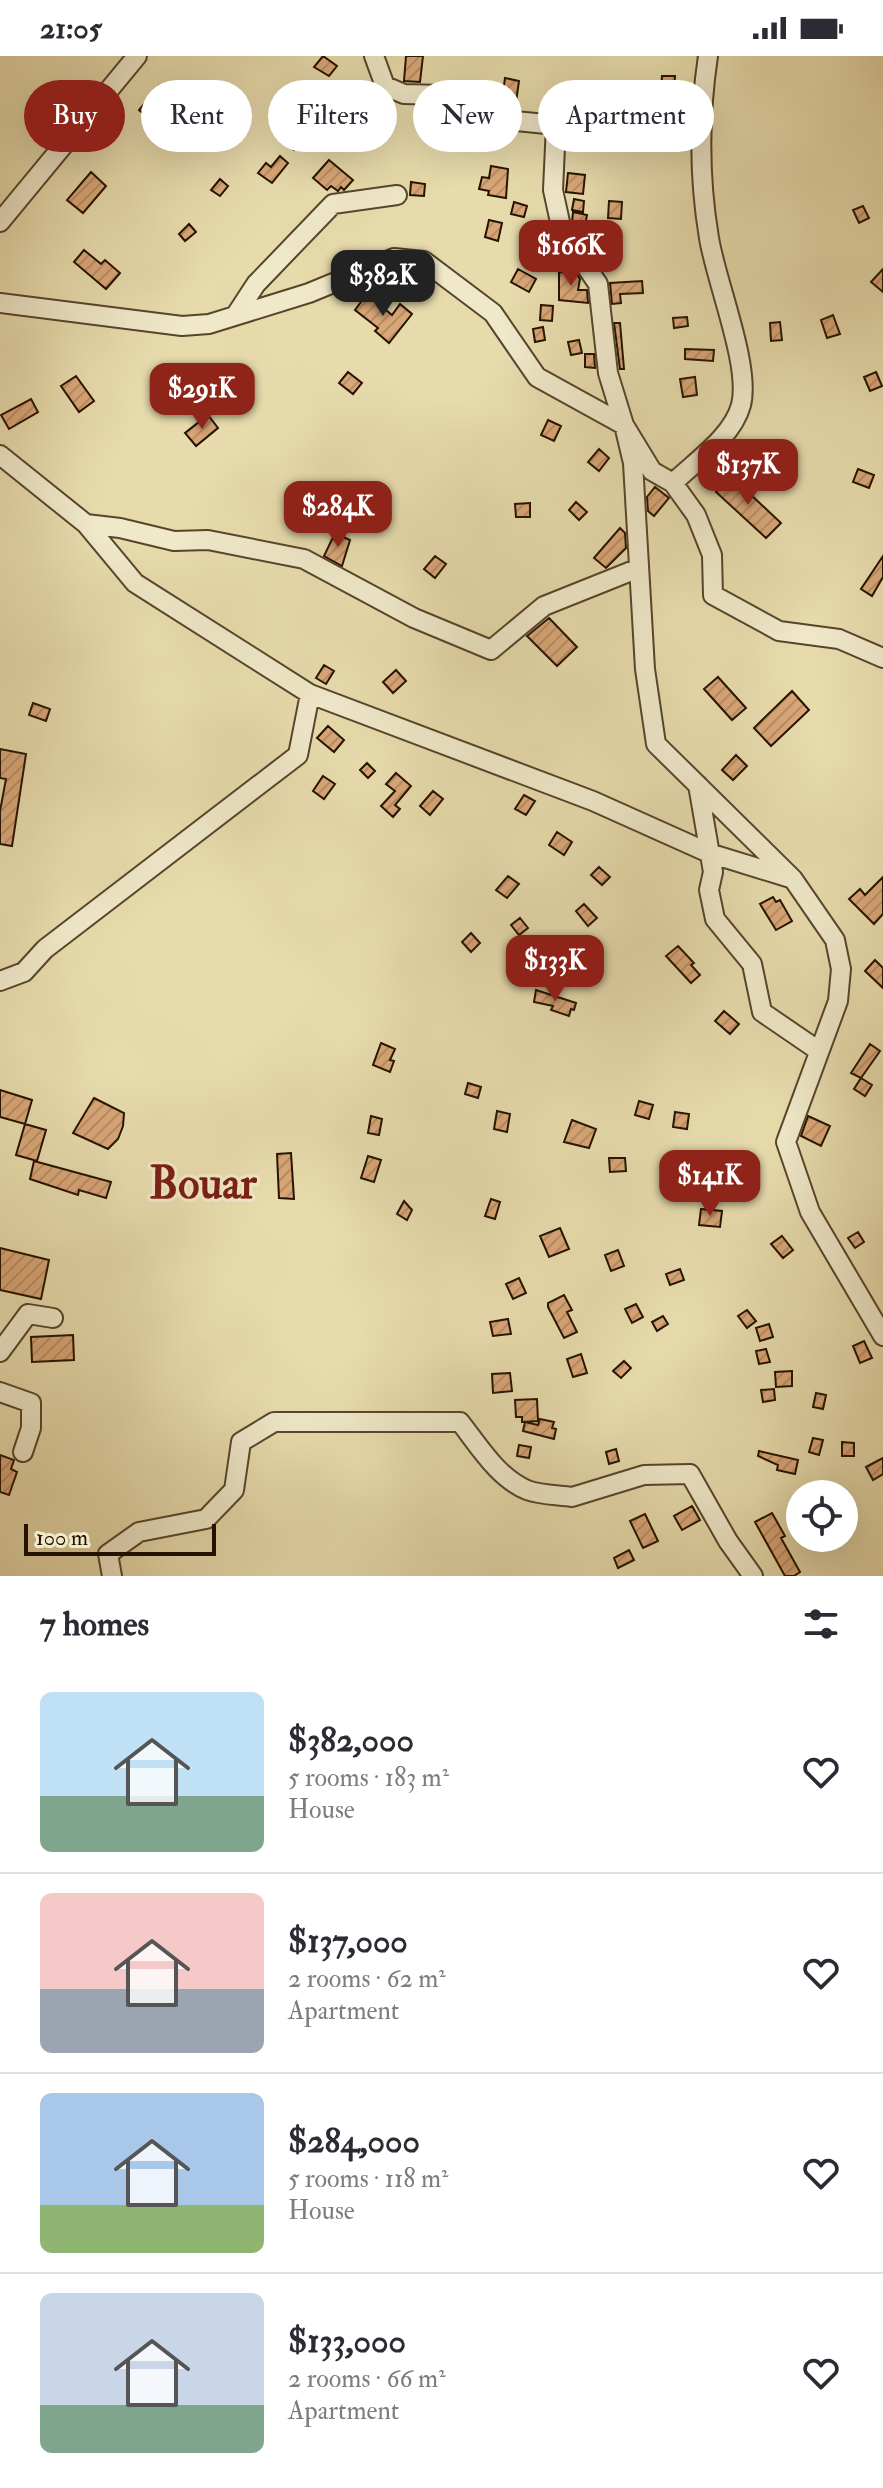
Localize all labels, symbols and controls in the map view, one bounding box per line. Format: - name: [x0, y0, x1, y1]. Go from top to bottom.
- text: 21:05: [40, 10, 102, 47]
- chip: Buy: [24, 80, 125, 152]
- chip: Rent: [141, 80, 252, 152]
- chip: Filters: [268, 80, 397, 152]
- chip: New: [413, 80, 522, 152]
- chip: Apartment: [538, 80, 714, 152]
- pin: $166K: [515, 220, 627, 288]
- text: $166K: [537, 230, 605, 262]
- pin: $382K: [327, 250, 439, 318]
- text: $382K: [349, 260, 417, 292]
- pin: $291K: [146, 363, 258, 431]
- text: $291K: [168, 373, 236, 405]
- pin: $137K: [692, 439, 804, 507]
- text: $137K: [716, 449, 780, 481]
- pin: $284K: [282, 481, 394, 549]
- text: $284K: [302, 491, 374, 523]
- pin: $133K: [499, 935, 611, 1003]
- text: $133K: [524, 945, 586, 977]
- pin: $141K: [654, 1150, 766, 1218]
- district label: Bouar: [149, 1157, 257, 1212]
- text: $141K: [677, 1160, 743, 1192]
- map controls: [786, 1480, 858, 1552]
- button: locate: [786, 1480, 858, 1552]
- scale bar: [24, 1520, 216, 1556]
- text: 100 m: [36, 1524, 88, 1552]
- icon: filters: [799, 1602, 843, 1646]
- text: 7 homes: [40, 1603, 149, 1646]
- text: $382,000: [288, 1719, 414, 1762]
- icon: home: [104, 1724, 200, 1820]
- icon: heart: [799, 1750, 843, 1794]
- text: 5 rooms · 183 m²: [288, 1762, 449, 1794]
- text: House: [288, 1794, 355, 1826]
- text: $137,000: [288, 1920, 408, 1963]
- icon: home: [104, 1925, 200, 2021]
- icon: heart: [799, 1951, 843, 1995]
- text: 2 rooms · 62 m²: [288, 1963, 446, 1995]
- text: Apartment: [288, 1995, 399, 2027]
- text: $284,000: [288, 2120, 420, 2163]
- icon: home: [104, 2125, 200, 2221]
- icon: heart: [799, 2151, 843, 2195]
- text: 5 rooms · 118 m²: [288, 2163, 448, 2195]
- text: House: [288, 2195, 355, 2227]
- text: $133,000: [288, 2320, 406, 2363]
- icon: home: [104, 2325, 200, 2421]
- icon: heart: [799, 2351, 843, 2395]
- text: 2 rooms · 66 m²: [288, 2363, 446, 2395]
- text: Apartment: [288, 2395, 399, 2427]

